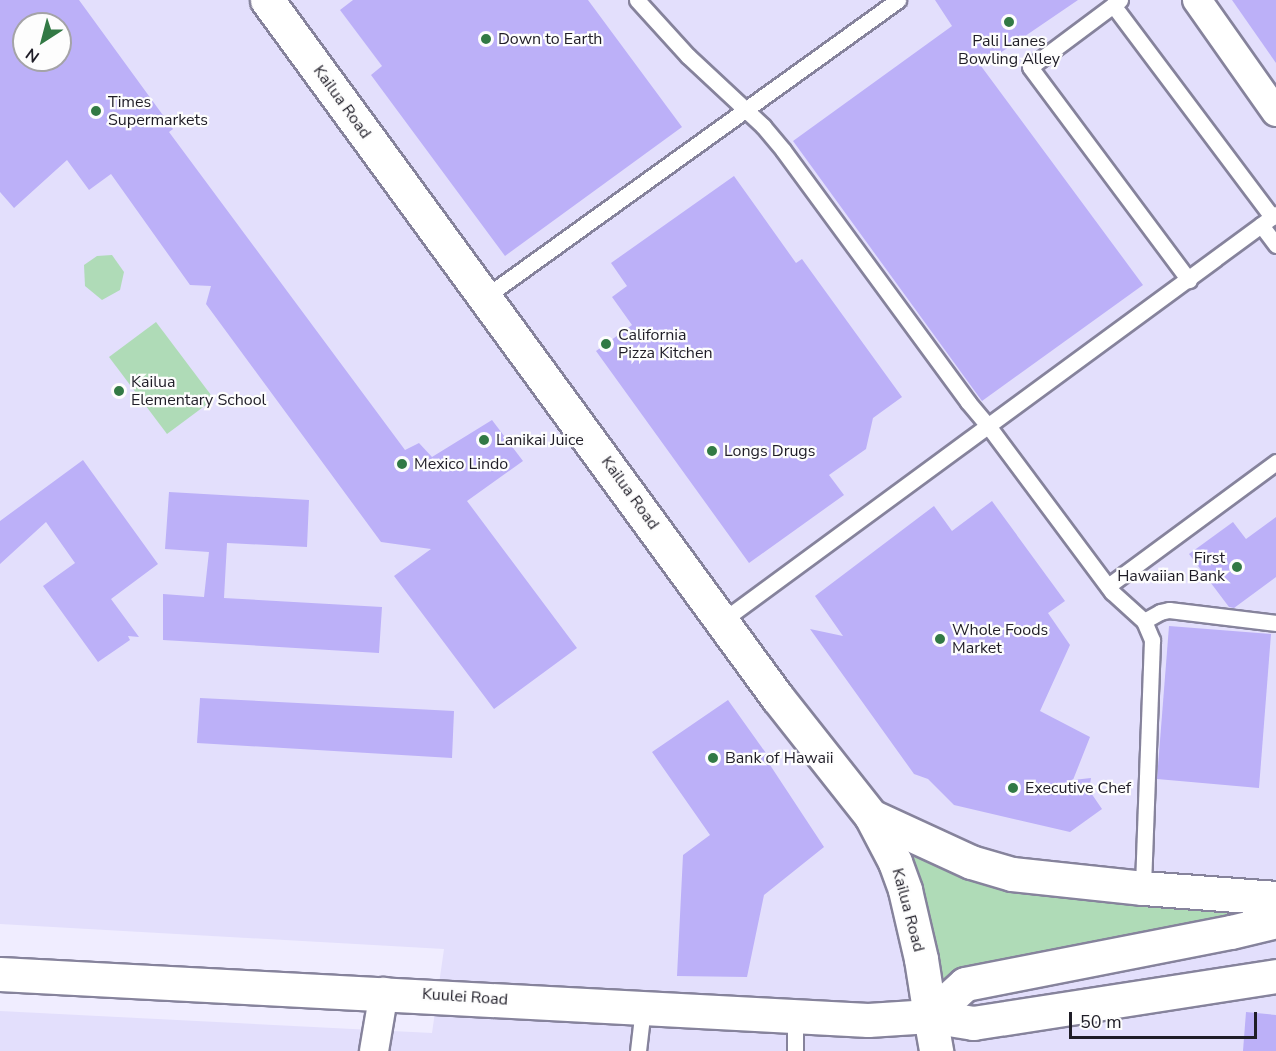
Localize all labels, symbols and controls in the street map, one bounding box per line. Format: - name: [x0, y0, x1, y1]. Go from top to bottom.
- north arrow: [12, 12, 72, 72]
- marker: Pali Lanes Bowling Alley: [1002, 15, 1016, 29]
- place label: Down to Earth: [498, 29, 602, 49]
- place label: Pali Lanes Bowling Alley: [958, 31, 1060, 69]
- marker: Down to Earth: [479, 32, 493, 46]
- text: N: [21, 43, 44, 67]
- street label: Kailua Road: [309, 62, 375, 142]
- place label: Times Supermarkets: [108, 92, 208, 130]
- marker: Times Supermarkets: [89, 104, 103, 118]
- place label: California Pizza Kitchen: [618, 325, 712, 363]
- marker: California Pizza Kitchen: [599, 337, 613, 351]
- place label: Kailua Elementary School: [131, 372, 266, 410]
- marker: Kailua Elementary School: [112, 384, 126, 398]
- place label: Lanikai Juice: [496, 430, 584, 450]
- marker: Lanikai Juice: [477, 433, 491, 447]
- place label: Longs Drugs: [724, 441, 815, 461]
- marker: Longs Drugs: [705, 444, 719, 458]
- street label: Kailua Road: [597, 453, 663, 533]
- place label: Mexico Lindo: [414, 454, 508, 474]
- marker: Mexico Lindo: [395, 457, 409, 471]
- place label: First Hawaiian Bank: [1117, 548, 1225, 586]
- marker: First Hawaiian Bank: [1230, 560, 1244, 574]
- place label: Whole Foods Market: [952, 620, 1048, 658]
- marker: Whole Foods Market: [933, 632, 947, 646]
- place label: Bank of Hawaii: [725, 748, 834, 768]
- marker: Bank of Hawaii: [706, 751, 720, 765]
- place label: Executive Chef: [1025, 778, 1131, 798]
- marker: Executive Chef: [1006, 781, 1020, 795]
- street label: Kailua Road: [888, 866, 928, 954]
- street label: Kuulei Road: [421, 984, 509, 1010]
- scale bar: [1072, 1000, 1260, 1038]
- text: 50 m: [1080, 1010, 1122, 1034]

